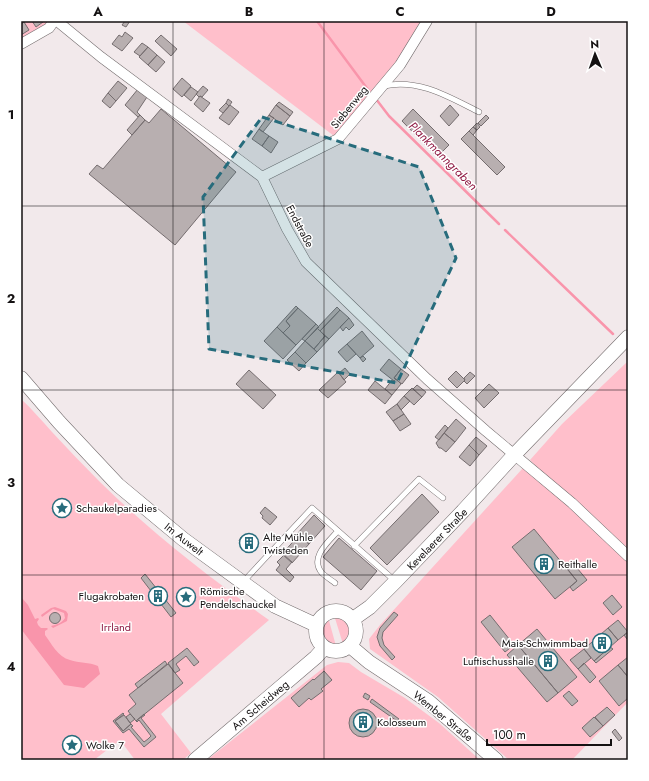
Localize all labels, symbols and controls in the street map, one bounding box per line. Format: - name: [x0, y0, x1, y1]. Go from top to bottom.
- text: A: [92, 2, 103, 21]
- text: B: [245, 2, 254, 21]
- text: C: [395, 2, 405, 21]
- text: D: [546, 2, 556, 21]
- north arrow: [575, 34, 615, 74]
- text: N: [590, 36, 599, 52]
- street label: Siebenweg: [327, 82, 371, 132]
- text: 1: [8, 105, 14, 124]
- water label: Plankmanngraben: [405, 118, 481, 194]
- street label: Endstraße: [282, 202, 318, 250]
- text: 2: [7, 289, 15, 308]
- text: 3: [7, 473, 15, 492]
- place icon: Schaukelparadies: [51, 497, 73, 519]
- place label: Schaukelparadies: [76, 500, 157, 516]
- street label: Kevelaerer Straße: [403, 504, 471, 574]
- street label: Im Auwelt: [161, 519, 207, 560]
- place label: Alte Mühle Twisteden: [263, 529, 313, 558]
- building icon: Alte Mühle Twisteden: [238, 532, 260, 554]
- building icon: Reithalle: [533, 553, 555, 575]
- place label: Reithalle: [558, 556, 597, 572]
- place label: Römische Pendelschauckel: [200, 583, 276, 612]
- building icon: Flugakrobaten: [147, 585, 169, 607]
- place icon: Römische Pendelschauckel: [175, 586, 197, 608]
- place label: Flugakrobaten: [79, 588, 144, 604]
- park label: Irrland: [101, 619, 131, 635]
- building icon: Mais-Schwimmbad: [591, 632, 613, 654]
- place label: Mais-Schwimmbad: [502, 635, 588, 651]
- building icon: Luftischusshalle: [537, 650, 559, 672]
- place label: Luftischusshalle: [463, 653, 534, 669]
- text: 4: [6, 657, 16, 676]
- street label: Am Scheidweg: [228, 676, 292, 734]
- street label: Wember Straße: [410, 687, 477, 745]
- building icon: Kolosseum: [352, 711, 374, 733]
- place label: Kolosseum: [377, 714, 426, 730]
- scale bar: [487, 721, 611, 747]
- text: 100 m: [493, 726, 526, 744]
- place icon: Wolke 7: [61, 734, 83, 756]
- place label: Wolke 7: [86, 737, 124, 753]

